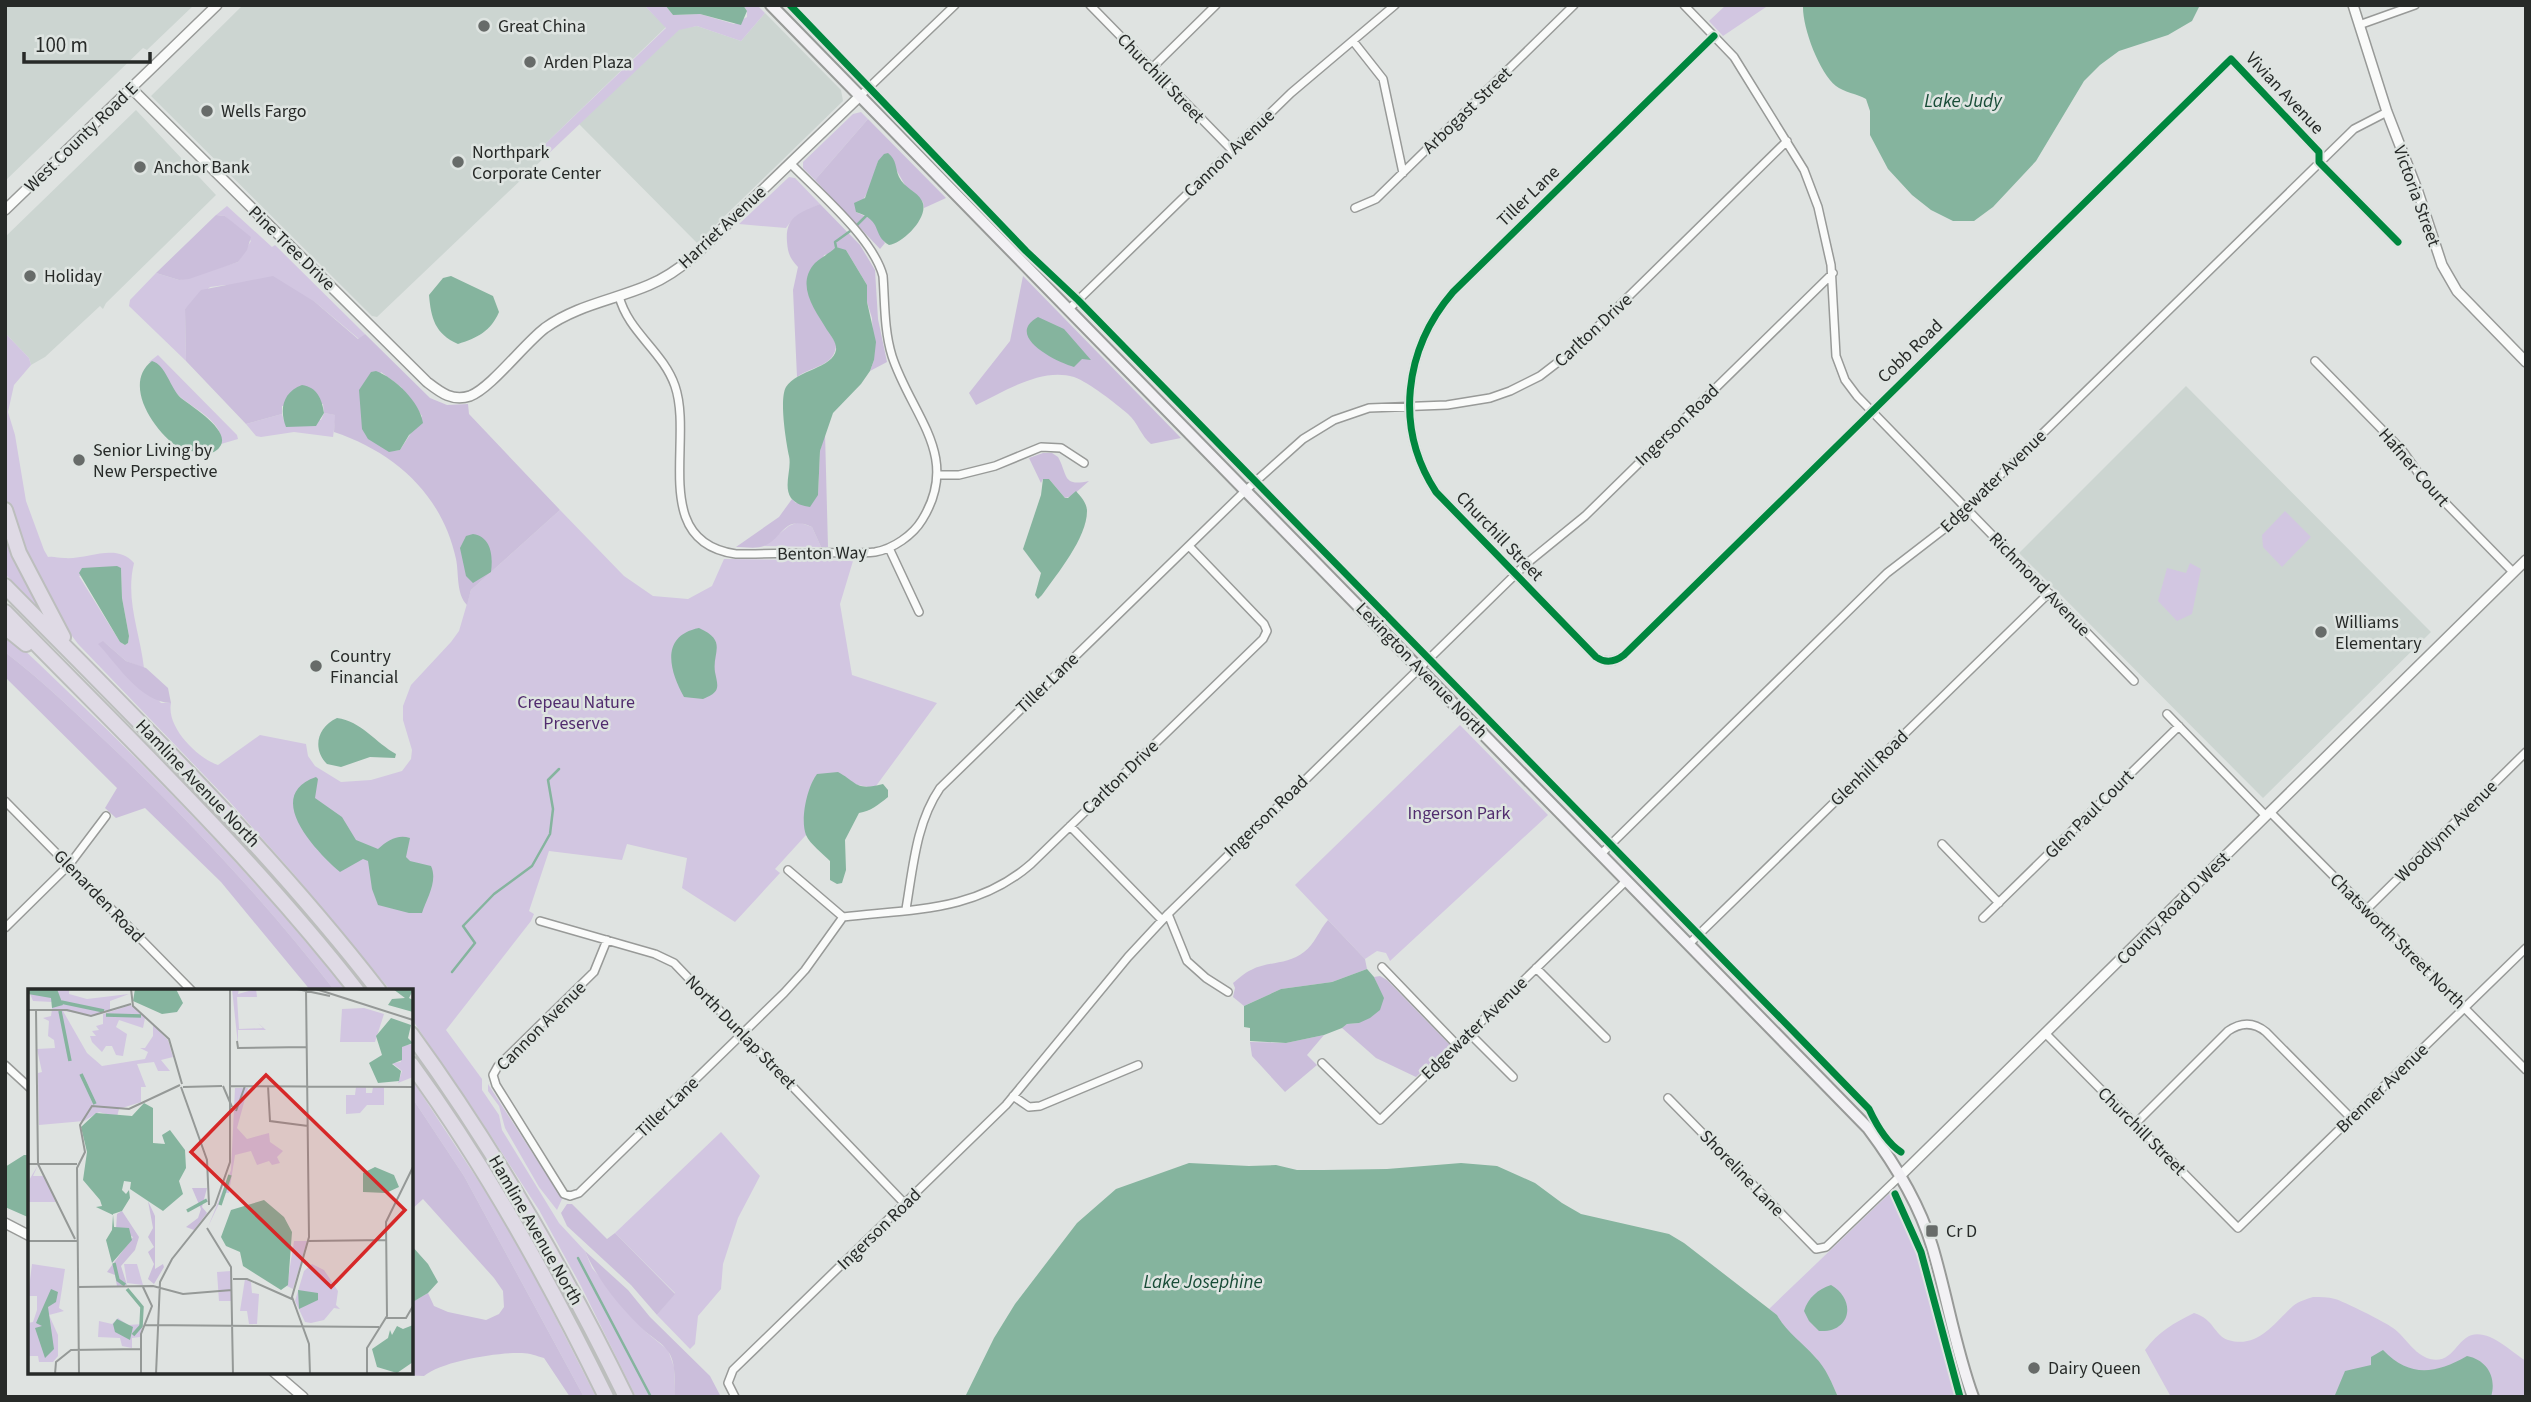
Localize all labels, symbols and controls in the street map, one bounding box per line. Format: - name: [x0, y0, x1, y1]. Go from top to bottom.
- place label: Great China: [498, 14, 586, 39]
- marker: Great China: [476, 18, 492, 34]
- scale bar: [24, 21, 150, 65]
- street label: Churchill Street: [1111, 28, 1210, 129]
- text: 100 m: [35, 30, 88, 60]
- street label: Vivian Avenue: [2240, 47, 2329, 140]
- place label: Arden Plaza: [544, 50, 632, 75]
- marker: Arden Plaza: [522, 54, 538, 70]
- street label: Arbogast Street: [1417, 61, 1518, 159]
- street label: West County Road E: [19, 76, 144, 198]
- water label: Lake Judy: [1924, 88, 2003, 115]
- place label: Wells Fargo: [221, 99, 306, 124]
- marker: Wells Fargo: [199, 103, 215, 119]
- street label: Cannon Avenue: [1178, 103, 1280, 203]
- place label: Northpark Corporate Center: [472, 140, 602, 186]
- street label: Victoria Street: [2387, 142, 2446, 250]
- marker: Northpark Corporate Center: [450, 154, 466, 170]
- place label: Anchor Bank: [154, 155, 250, 180]
- marker: Anchor Bank: [132, 159, 148, 175]
- street label: Tiller Lane: [1491, 160, 1565, 233]
- street label: Harriet Avenue: [673, 180, 772, 275]
- street label: Pine Tree Drive: [243, 200, 341, 296]
- place label: Holiday: [44, 264, 103, 289]
- marker: Holiday: [22, 268, 38, 284]
- street label: Carlton Drive: [1549, 288, 1638, 373]
- street label: Cobb Road: [1872, 314, 1949, 389]
- street label: Ingerson Road: [1630, 379, 1725, 472]
- street label: Hafner Court: [2372, 423, 2455, 512]
- street label: Edgewater Avenue: [1935, 424, 2052, 539]
- place label: Senior Living by New Perspective: [93, 438, 217, 484]
- marker: Senior Living by New Perspective: [71, 452, 87, 468]
- street label: Churchill Street: [1450, 486, 1549, 587]
- street label: Richmond Avenue: [1983, 527, 2096, 642]
- street label: Benton Way: [777, 540, 868, 567]
- street label: Lexington Avenue North: [1350, 597, 1493, 744]
- place label: Williams Elementary: [2335, 610, 2422, 656]
- marker: Williams Elementary: [2313, 624, 2329, 640]
- place label: Country Financial: [330, 644, 398, 690]
- street label: Tiller Lane: [1010, 647, 1084, 720]
- marker: Country Financial: [308, 658, 324, 674]
- park label: Crepeau Nature Preserve: [517, 690, 635, 736]
- street label: Hamline Avenue North: [130, 714, 266, 853]
- street label: Glenhill Road: [1825, 725, 1914, 812]
- street label: Carlton Drive: [1076, 734, 1164, 820]
- street label: Glen Paul Court: [2039, 764, 2139, 864]
- street label: Ingerson Road: [1219, 770, 1314, 863]
- street label: Woodlynn Avenue: [2390, 775, 2503, 888]
- park label: Ingerson Park: [1408, 801, 1511, 826]
- street label: Glenarden Road: [48, 844, 150, 948]
- street label: County Road D West: [2111, 846, 2236, 971]
- street label: Chatsworth Street North: [2324, 868, 2471, 1015]
- street label: North Dunlap Street: [679, 970, 802, 1095]
- street label: Edgewater Avenue: [1416, 971, 1533, 1086]
- street label: Cannon Avenue: [491, 976, 592, 1077]
- inset map: [28, 989, 413, 1374]
- street label: Brenner Avenue: [2331, 1038, 2434, 1139]
- street label: Tiller Lane: [630, 1071, 704, 1144]
- street label: Churchill Street: [2092, 1081, 2192, 1181]
- street label: Shoreline Lane: [1694, 1124, 1790, 1222]
- street label: Hamline Avenue North: [482, 1151, 589, 1310]
- street label: Ingerson Road: [832, 1183, 927, 1276]
- place label: Cr D: [1946, 1219, 1977, 1244]
- marker: Cr D: [1924, 1223, 1940, 1239]
- water label: Lake Josephine: [1143, 1269, 1263, 1296]
- place label: Dairy Queen: [2048, 1356, 2141, 1381]
- marker: Dairy Queen: [2026, 1360, 2042, 1376]

